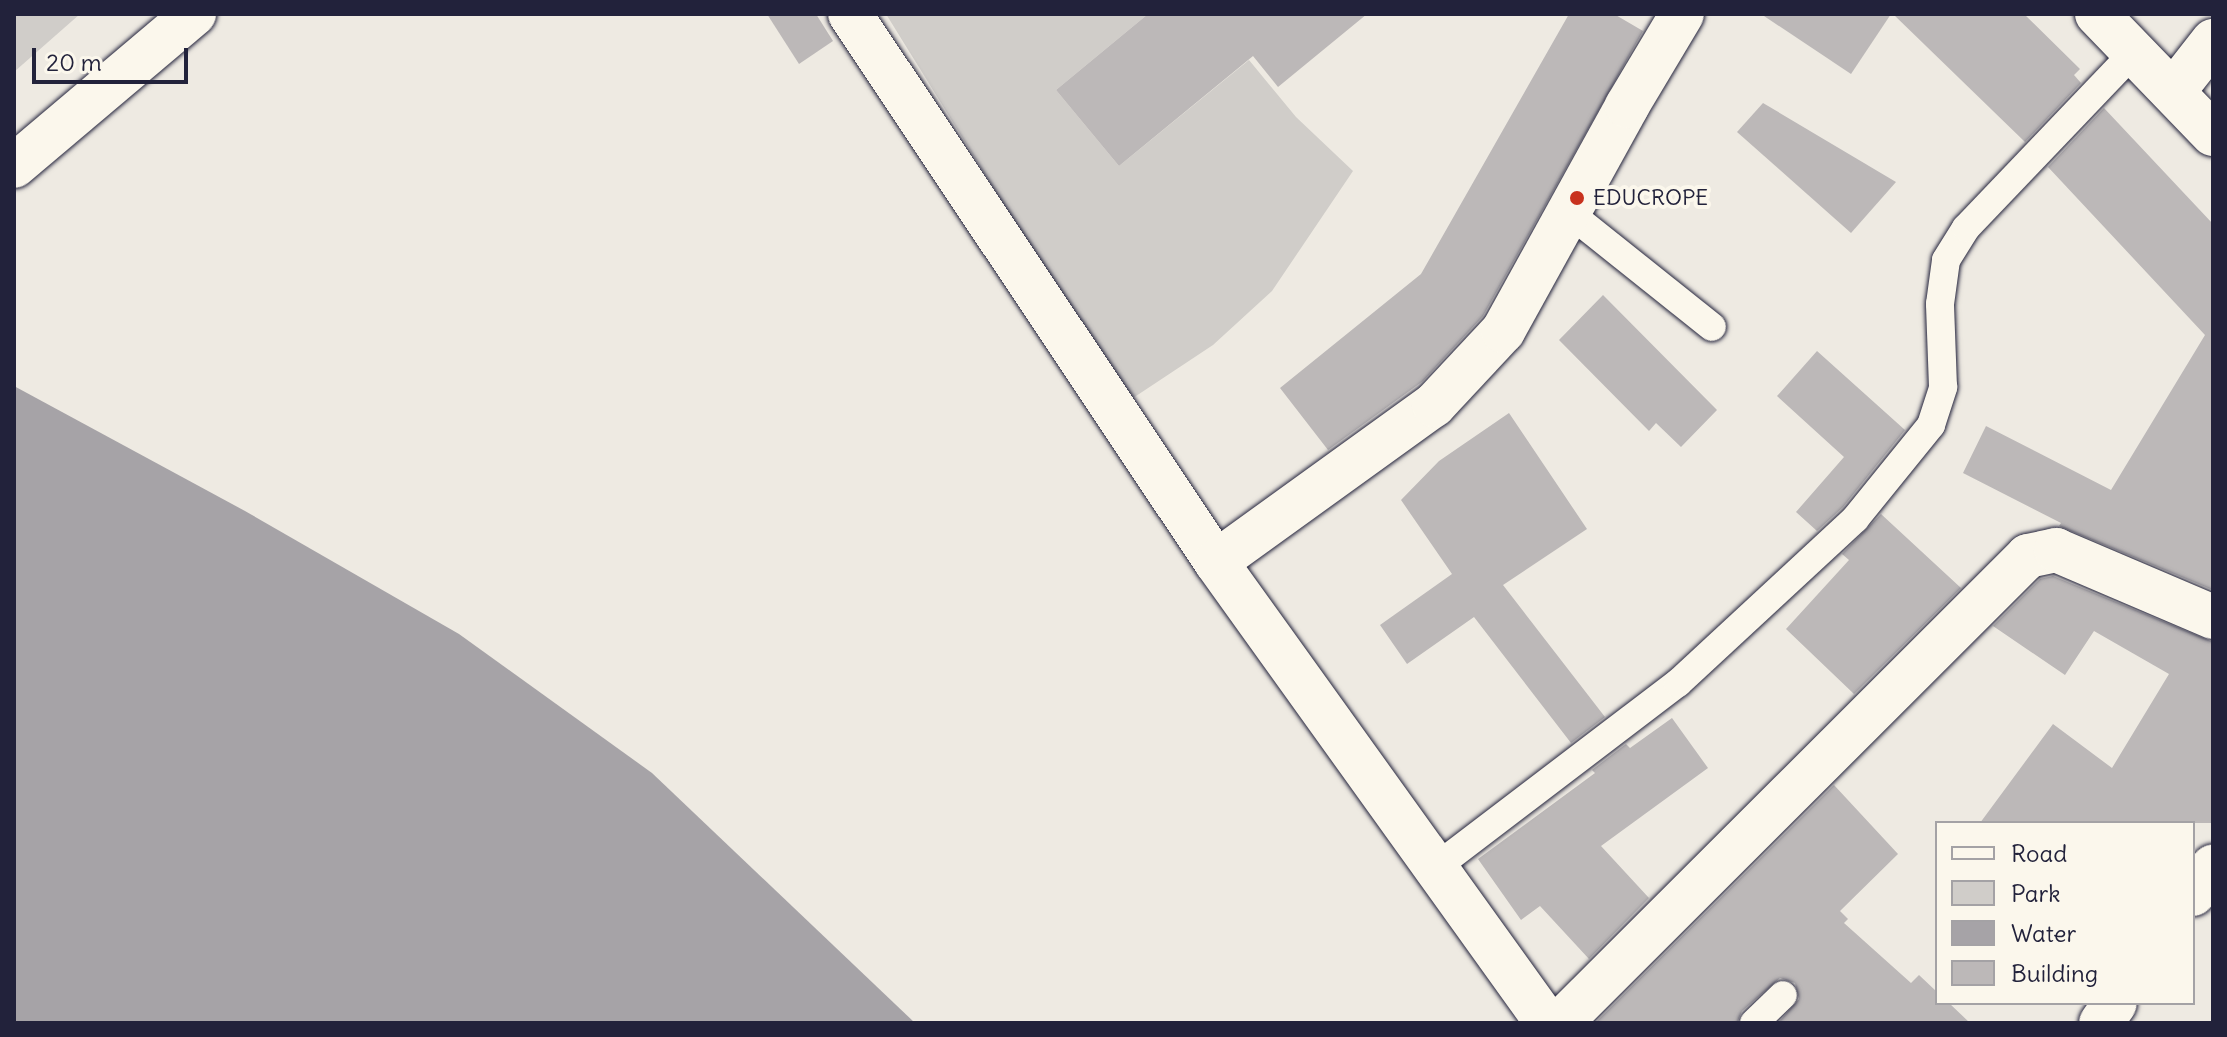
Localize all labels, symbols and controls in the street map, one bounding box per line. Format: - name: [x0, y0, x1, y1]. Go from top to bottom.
- scale bar: [36, 32, 192, 82]
- text: 20 m: [46, 47, 102, 77]
- place label: EDUCROPE: [1593, 185, 1708, 211]
- marker: EDUCROPE: [1568, 189, 1586, 207]
- legend: [1935, 821, 2195, 1005]
- text: Road: [2011, 838, 2067, 868]
- text: Park: [2011, 878, 2061, 908]
- text: Water: [2011, 918, 2076, 948]
- text: Building: [2011, 958, 2098, 988]

